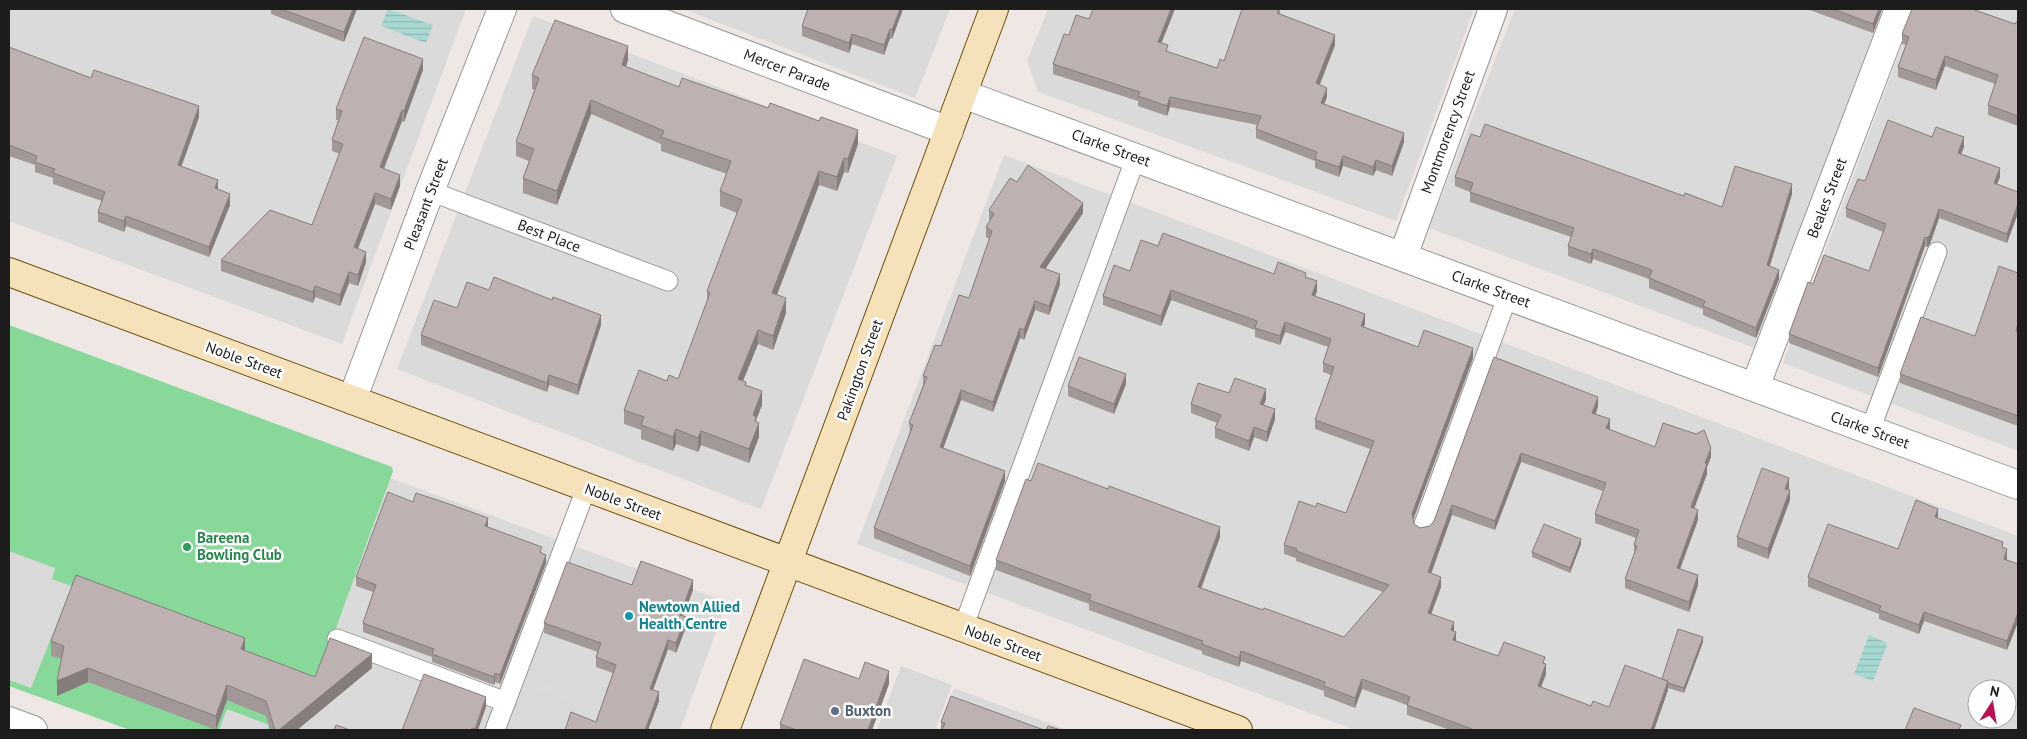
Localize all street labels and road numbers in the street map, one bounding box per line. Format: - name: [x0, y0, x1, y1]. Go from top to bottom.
- street label: Mercer Parade: [741, 44, 833, 95]
- street label: Montmorency Street: [1416, 68, 1479, 196]
- street label: Clarke Street: [1069, 125, 1153, 171]
- street label: Pleasant Street: [399, 155, 452, 253]
- street label: Beales Street: [1803, 155, 1851, 241]
- street label: Best Place: [515, 215, 583, 256]
- street label: Clarke Street: [1449, 266, 1533, 312]
- street label: Pakington Street: [832, 317, 887, 423]
- street label: Noble Street: [203, 337, 285, 382]
- street label: Clarke Street: [1828, 407, 1912, 453]
- street label: Noble Street: [582, 479, 664, 524]
- street label: Noble Street: [962, 620, 1044, 665]

